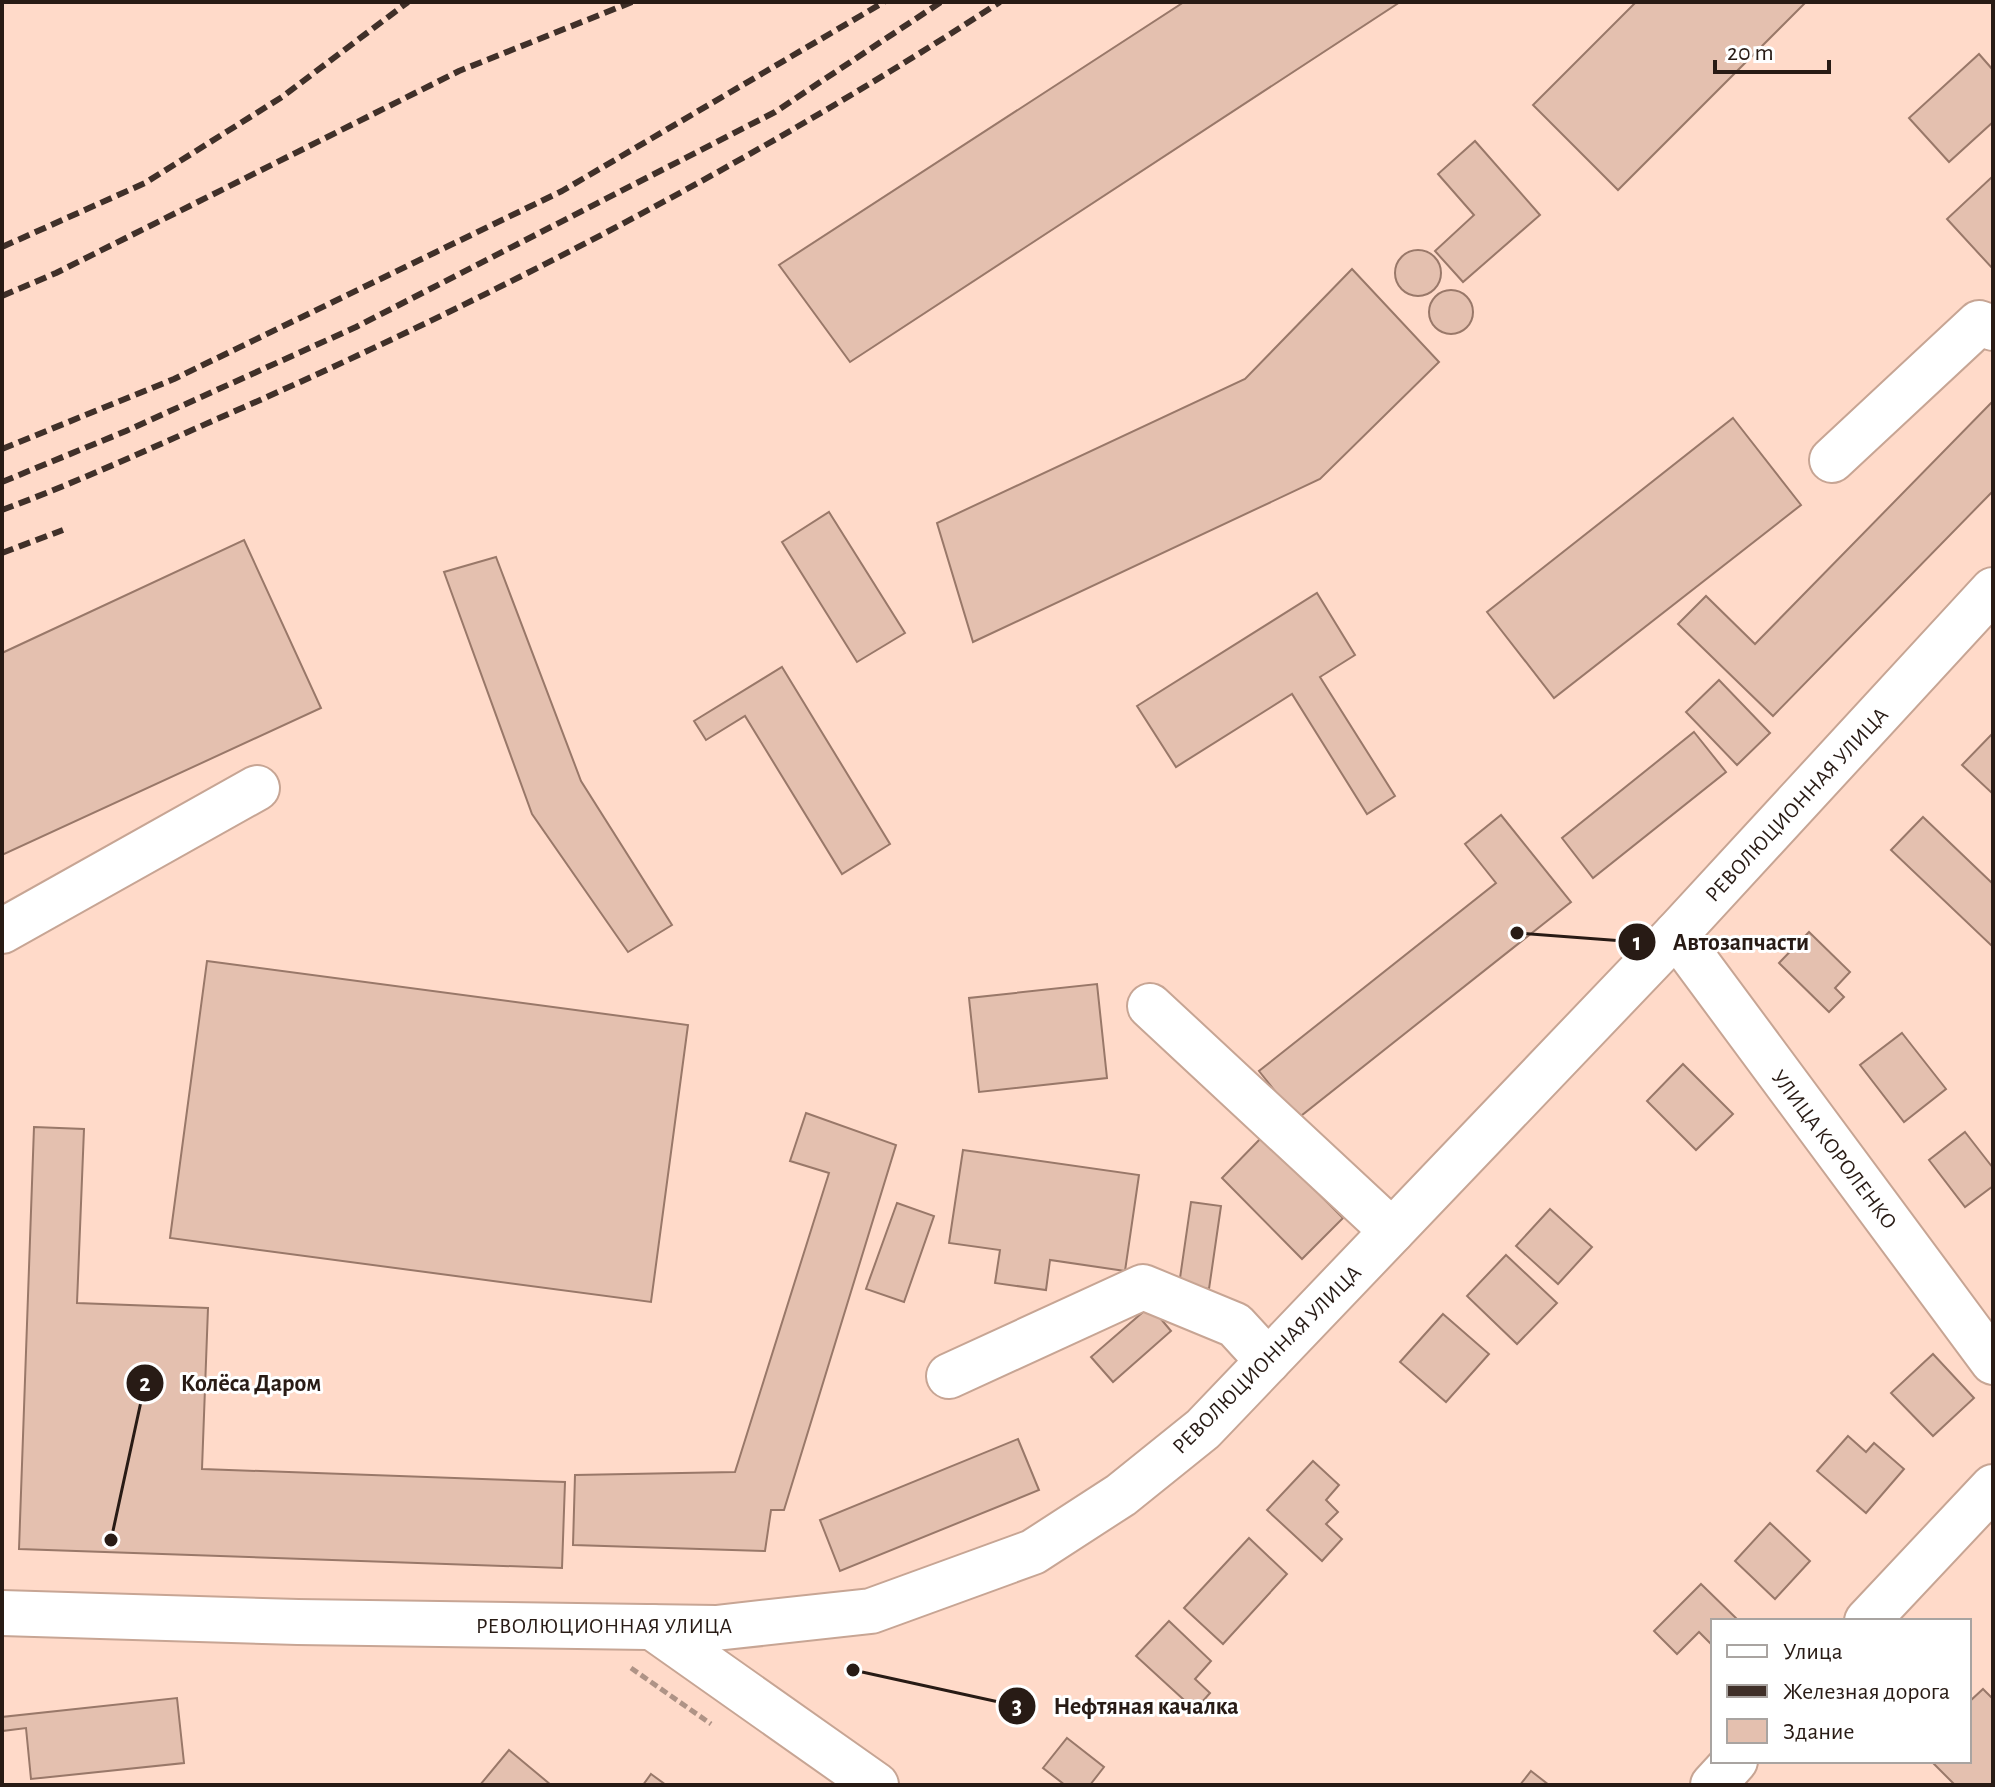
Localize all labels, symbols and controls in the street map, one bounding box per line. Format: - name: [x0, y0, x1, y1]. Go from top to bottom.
- scale bar: [1715, 24, 1829, 74]
- text: 20 m: [1727, 41, 1774, 65]
- street label: РЕВОЛЮЦИОННАЯ УЛИЦА: [1701, 703, 1892, 906]
- callout: Автозапчасти: [1617, 918, 1825, 966]
- text: 1: [1633, 931, 1641, 955]
- text: Автозапчасти: [1673, 931, 1809, 955]
- street label: УЛИЦА КОРОЛЕНКО: [1767, 1066, 1901, 1233]
- street label: РЕВОЛЮЦИОННАЯ УЛИЦА: [1168, 1261, 1365, 1458]
- callout: Колёса Даром: [125, 1359, 337, 1407]
- text: 2: [139, 1372, 151, 1396]
- text: Колёса Даром: [181, 1372, 321, 1396]
- street label: РЕВОЛЮЦИОННАЯ УЛИЦА: [476, 1615, 732, 1637]
- legend: [1711, 1619, 1971, 1763]
- text: Улица: [1783, 1640, 1843, 1664]
- text: Железная дорога: [1783, 1680, 1950, 1704]
- callout: Нефтяная качалка: [997, 1682, 1254, 1730]
- text: 3: [1012, 1695, 1022, 1719]
- text: Нефтяная качалка: [1053, 1695, 1239, 1719]
- text: Здание: [1783, 1720, 1854, 1744]

